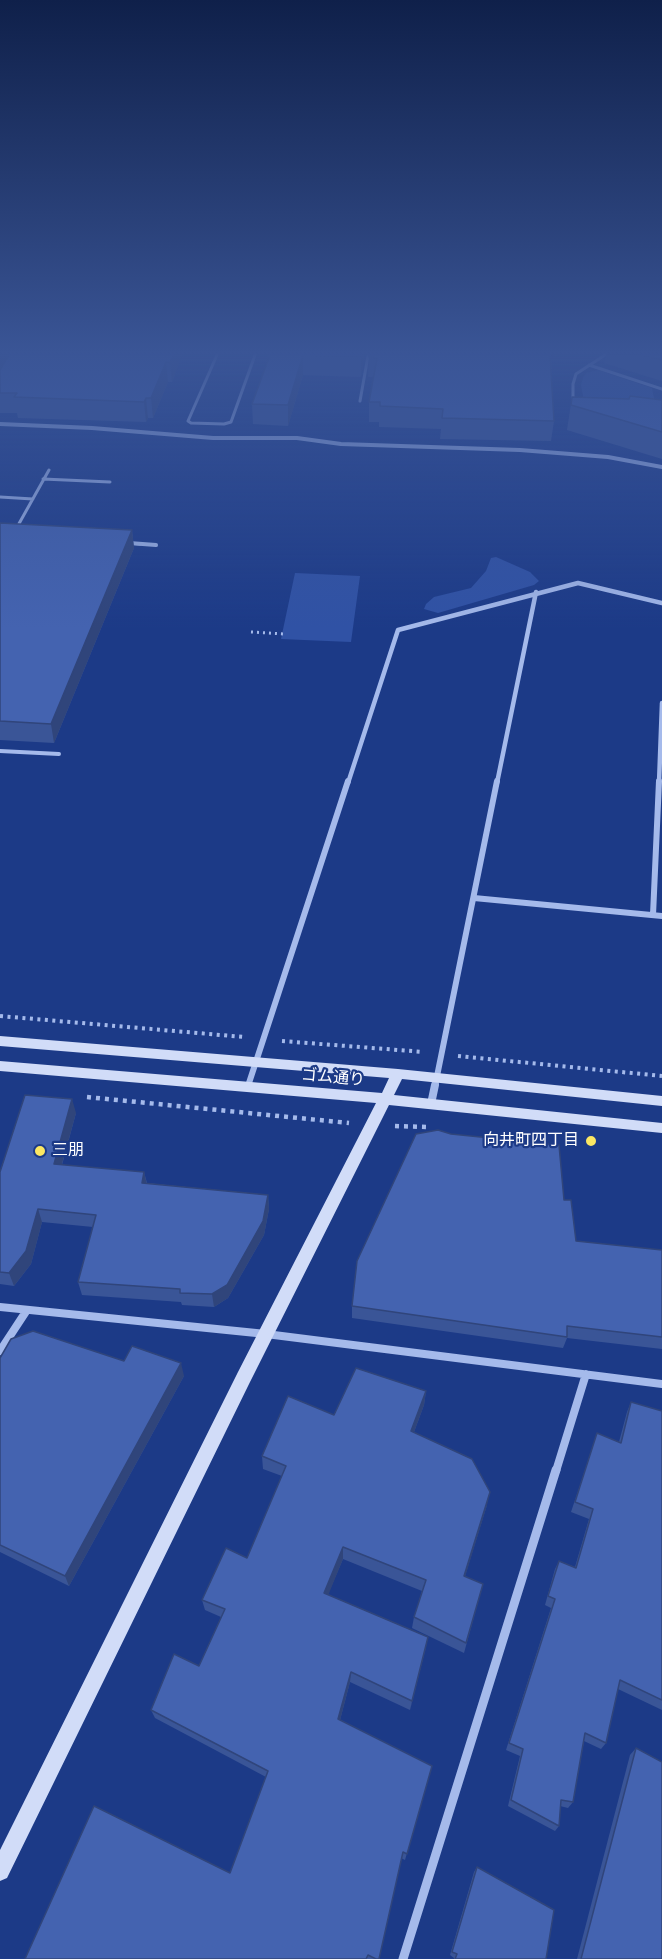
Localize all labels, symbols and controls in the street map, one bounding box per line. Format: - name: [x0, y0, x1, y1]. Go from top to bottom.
- street label: ゴム通り: [300, 1066, 366, 1090]
- place label: 向井町四丁目: [483, 1131, 579, 1151]
- marker: 向井町四丁目: [584, 1134, 598, 1148]
- place label: 三朋: [52, 1141, 84, 1161]
- marker: 三朋: [33, 1144, 47, 1158]

